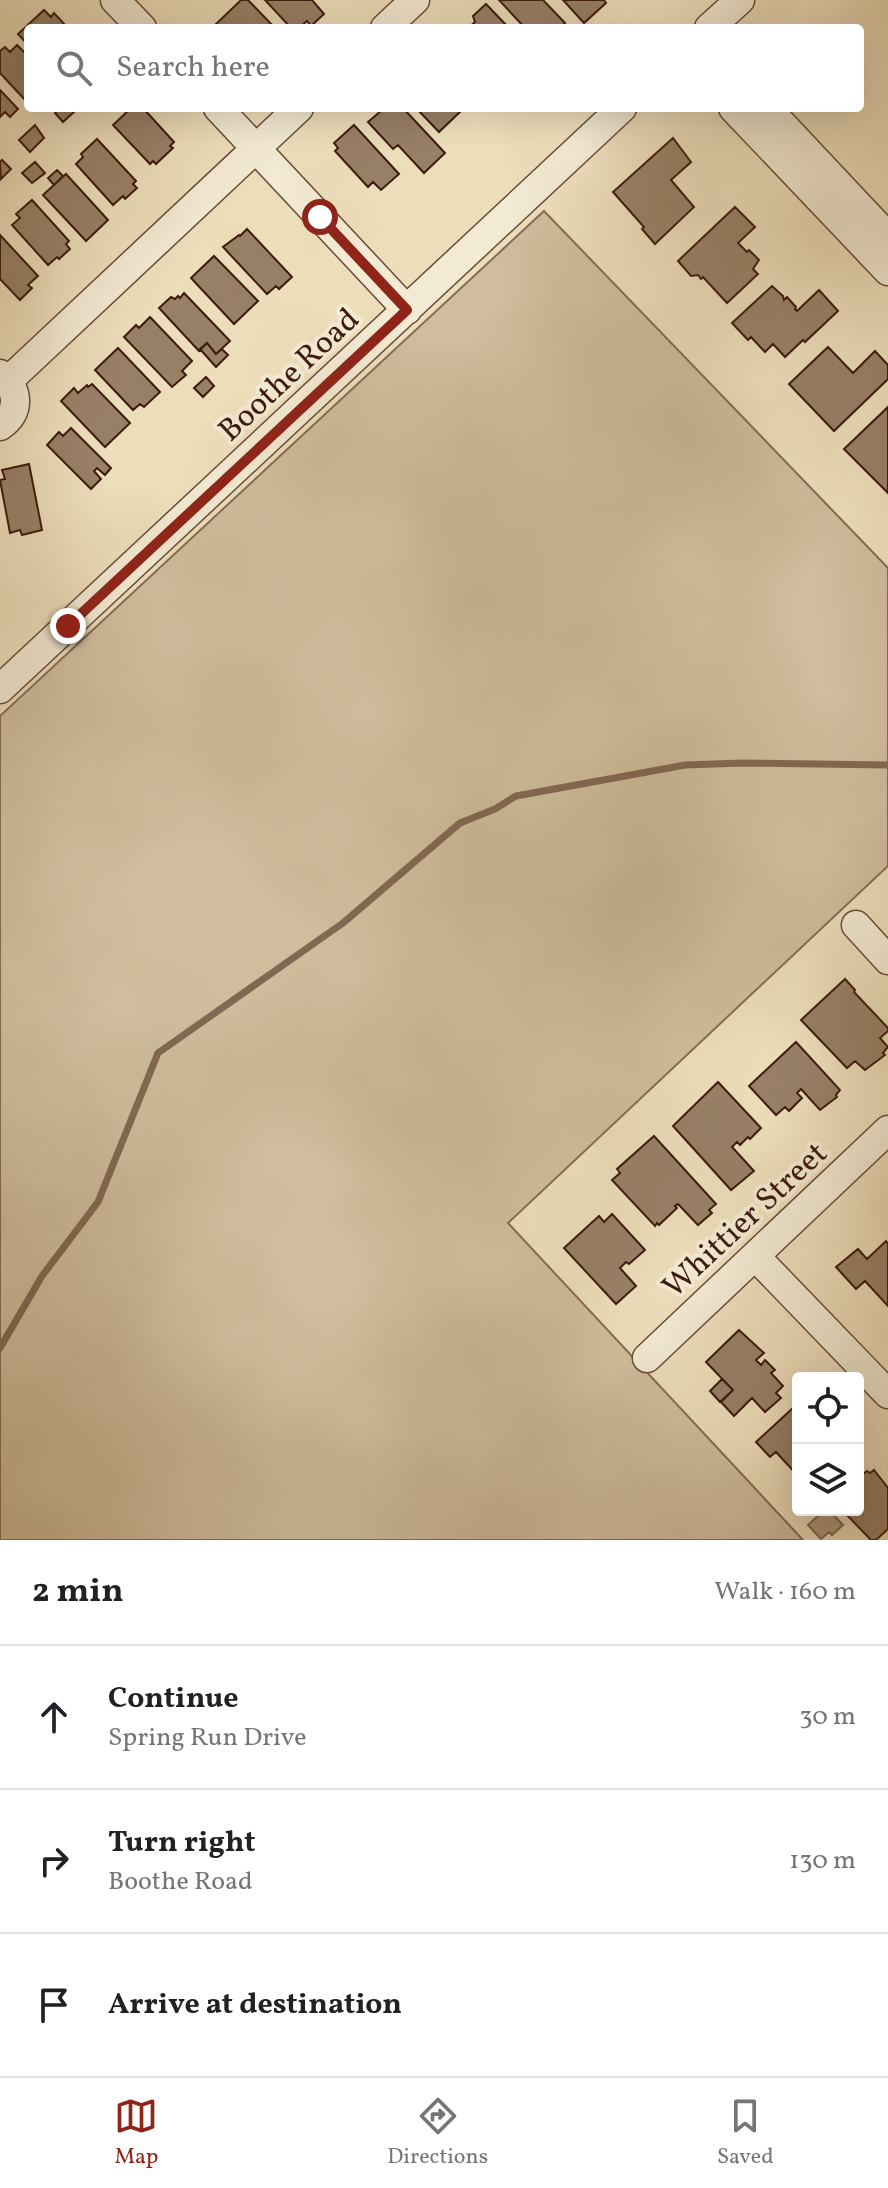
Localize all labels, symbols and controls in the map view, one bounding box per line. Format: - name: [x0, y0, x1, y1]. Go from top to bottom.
- search box: [24, 24, 864, 112]
- icon: search: [52, 46, 96, 90]
- text: Search here: [116, 47, 270, 89]
- route start: [302, 199, 338, 235]
- street label: Boothe Road: [210, 299, 370, 453]
- route end: [50, 608, 86, 644]
- street label: Whittier Street: [654, 1133, 838, 1309]
- map controls: [792, 1372, 864, 1516]
- button: locate: [792, 1372, 864, 1444]
- button: layers: [792, 1444, 864, 1516]
- text: 2 min: [32, 1569, 124, 1616]
- text: Walk · 160 m: [714, 1574, 856, 1610]
- text: Continue: [108, 1678, 239, 1720]
- icon: ahead: [32, 1695, 76, 1739]
- text: 30 m: [799, 1699, 856, 1735]
- text: Spring Run Drive: [108, 1720, 307, 1756]
- text: Turn right: [108, 1822, 256, 1864]
- icon: right: [32, 1839, 76, 1883]
- text: 130 m: [789, 1843, 856, 1879]
- text: Boothe Road: [108, 1864, 253, 1900]
- icon: arrive: [32, 1983, 76, 2027]
- text: Arrive at destination: [108, 1984, 402, 2026]
- tab: Map: [114, 2094, 158, 2173]
- tab: Directions: [387, 2094, 488, 2173]
- tab: Saved: [717, 2094, 774, 2173]

